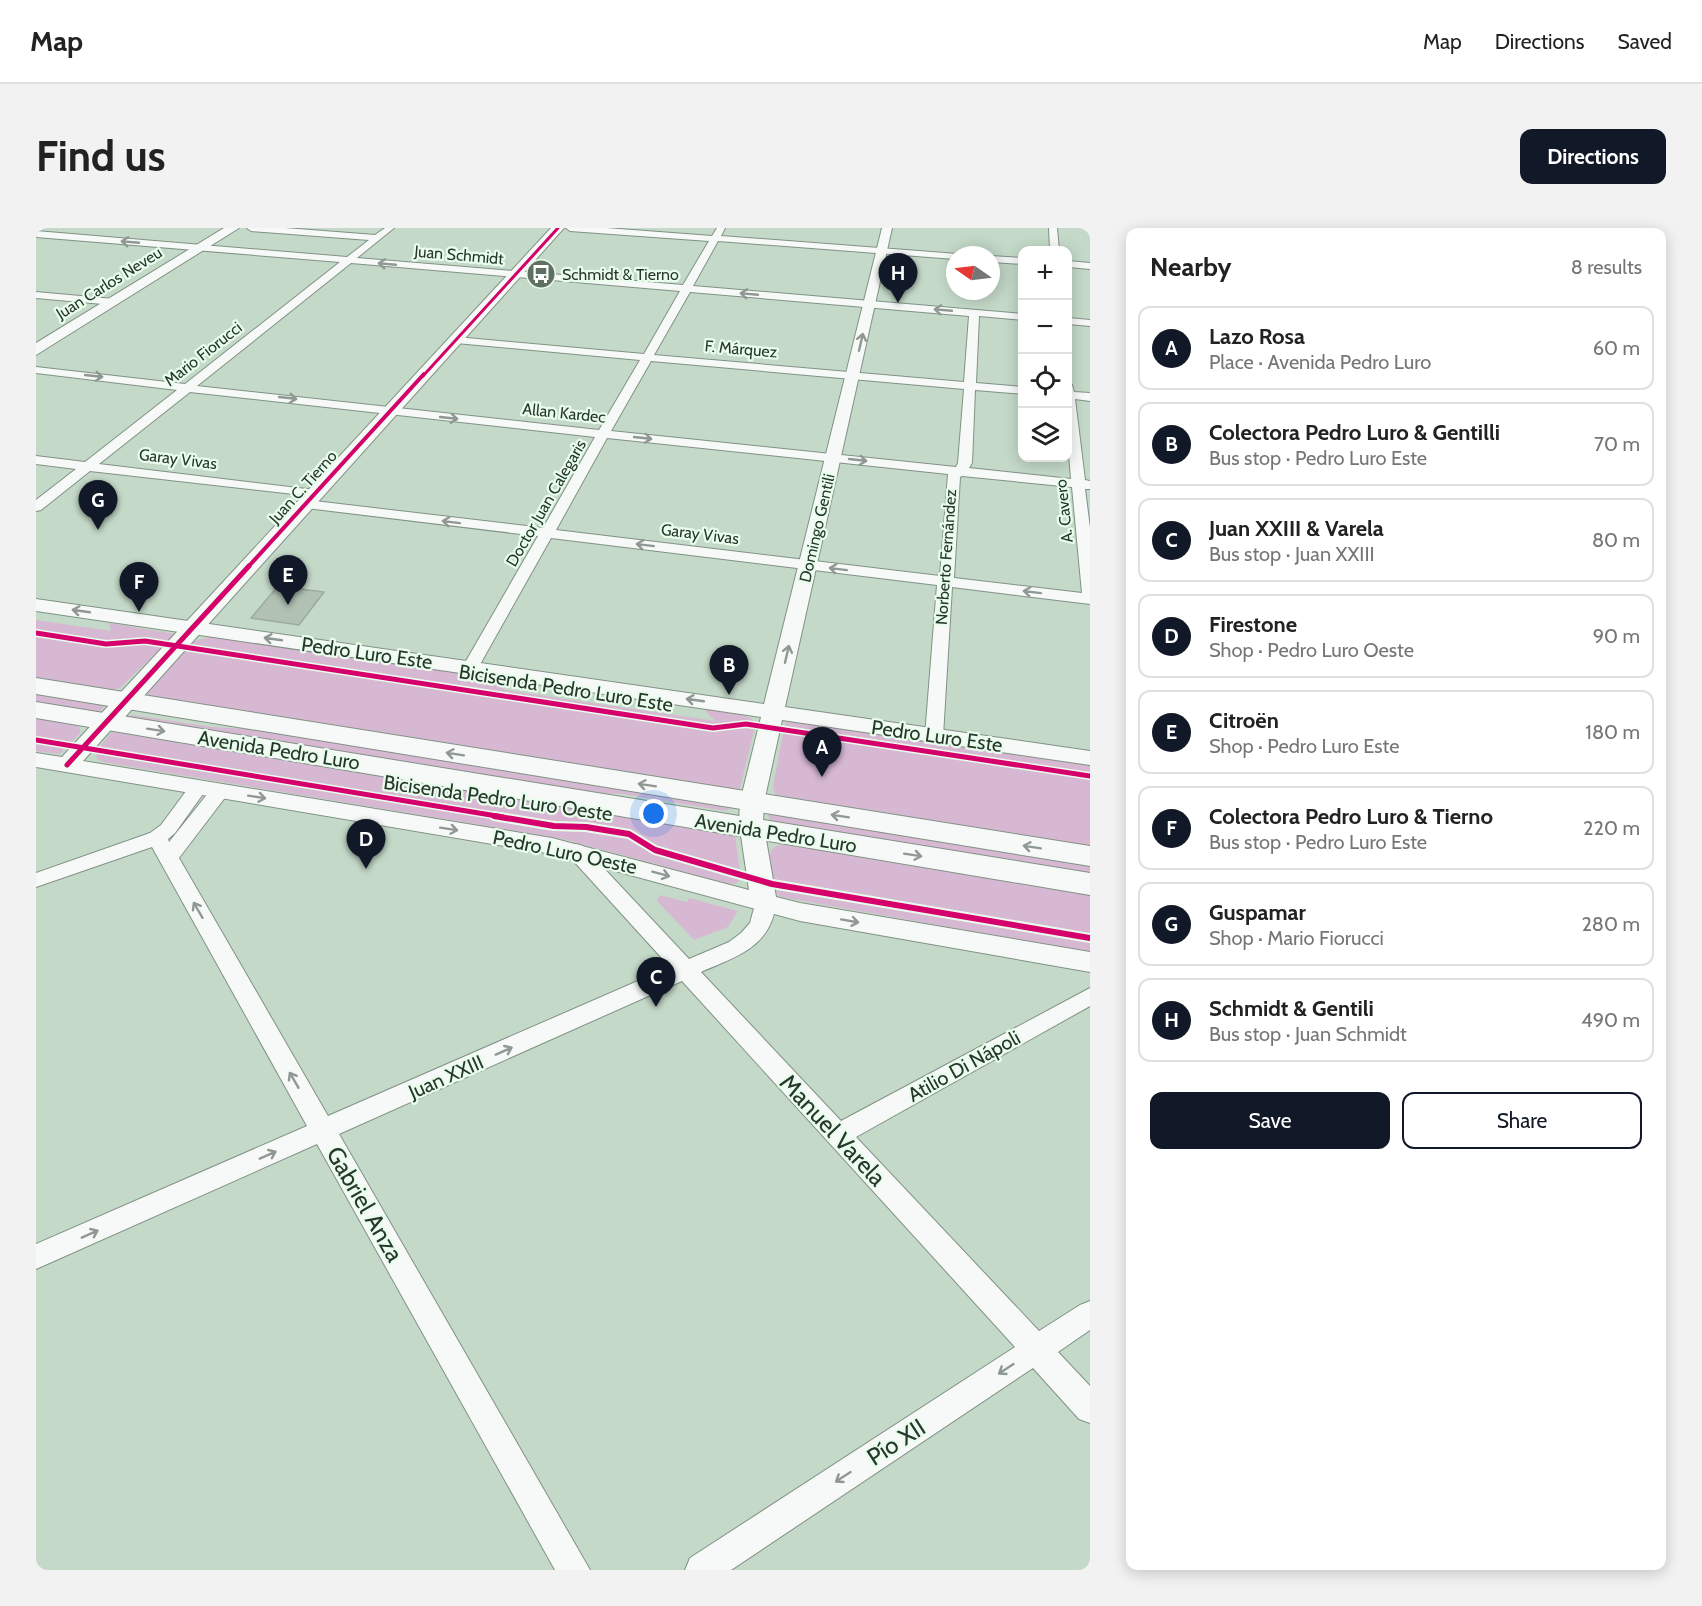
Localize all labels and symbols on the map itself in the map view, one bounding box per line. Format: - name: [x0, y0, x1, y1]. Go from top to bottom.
- one-way arrow: [121, 236, 141, 247]
- street label: Juan Schmidt: [413, 242, 505, 268]
- street label: Juan Carlos Neveu: [52, 243, 165, 324]
- north arrow: [946, 246, 1000, 300]
- pin: H: [878, 254, 918, 303]
- one-way arrow: [378, 258, 398, 269]
- bus stop icon: Schmidt & Tierno: [525, 258, 557, 290]
- place label: Schmidt & Tierno: [562, 265, 679, 284]
- one-way arrow: [739, 288, 759, 299]
- one-way arrow: [934, 304, 954, 315]
- street label: Mario Fiorucci: [160, 318, 246, 390]
- one-way arrow: [855, 332, 867, 351]
- street label: F. Márquez: [704, 336, 778, 362]
- one-way arrow: [84, 371, 104, 382]
- one-way arrow: [277, 393, 297, 404]
- street label: Allan Kardec: [522, 399, 606, 427]
- one-way arrow: [439, 413, 459, 424]
- one-way arrow: [633, 433, 653, 444]
- street label: Doctor Juan Calegaris: [502, 436, 590, 570]
- street label: Garay Vivas: [138, 445, 218, 473]
- street label: Juan C. Tierno: [264, 446, 341, 528]
- one-way arrow: [847, 455, 867, 466]
- street label: Domingo Gentili: [795, 472, 839, 584]
- street label: A. Cavero: [1051, 478, 1077, 544]
- pin: G: [78, 480, 118, 530]
- street label: Norberto Fernández: [932, 488, 960, 625]
- one-way arrow: [442, 516, 462, 527]
- street label: Garay Vivas: [660, 520, 740, 548]
- one-way arrow: [635, 539, 655, 550]
- pin: E: [268, 556, 308, 605]
- pin: F: [120, 562, 158, 612]
- one-way arrow: [829, 563, 849, 574]
- one-way arrow: [1022, 586, 1042, 597]
- one-way arrow: [71, 606, 91, 617]
- street label: Pedro Luro Este: [300, 632, 434, 674]
- one-way arrow: [264, 634, 284, 645]
- one-way arrow: [782, 645, 794, 664]
- pin: B: [710, 646, 748, 695]
- street label: Bicisenda Pedro Luro Este: [457, 659, 675, 717]
- one-way arrow: [686, 694, 706, 705]
- street label: Pedro Luro Este: [870, 715, 1004, 757]
- one-way arrow: [146, 724, 165, 735]
- street label: Avenida Pedro Luro: [196, 725, 362, 775]
- pin: A: [802, 728, 842, 777]
- one-way arrow: [445, 748, 465, 759]
- street label: Bicisenda Pedro Luro Oeste: [382, 770, 614, 826]
- one-way arrow: [638, 779, 658, 790]
- one-way arrow: [247, 792, 266, 803]
- your location: [639, 799, 668, 828]
- street label: Avenida Pedro Luro: [693, 808, 859, 858]
- one-way arrow: [830, 811, 850, 822]
- pin: D: [346, 820, 386, 869]
- one-way arrow: [439, 824, 459, 835]
- street label: Pedro Luro Oeste: [491, 825, 639, 879]
- one-way arrow: [1023, 841, 1043, 852]
- one-way arrow: [903, 850, 923, 861]
- one-way arrow: [651, 869, 670, 880]
- one-way arrow: [192, 902, 203, 920]
- one-way arrow: [839, 915, 859, 926]
- pin: C: [636, 958, 676, 1007]
- street label: Atilio Di Nápoli: [904, 1025, 1024, 1107]
- one-way arrow: [495, 1045, 513, 1056]
- street label: Juan XXIII: [404, 1050, 487, 1105]
- street label: Manuel Varela: [774, 1068, 892, 1192]
- one-way arrow: [288, 1072, 300, 1089]
- street label: Gabriel Anza: [320, 1141, 410, 1267]
- one-way arrow: [258, 1149, 277, 1160]
- one-way arrow: [80, 1227, 98, 1239]
- one-way arrow: [998, 1363, 1015, 1375]
- street label: Pío XII: [861, 1412, 931, 1472]
- one-way arrow: [835, 1470, 852, 1483]

